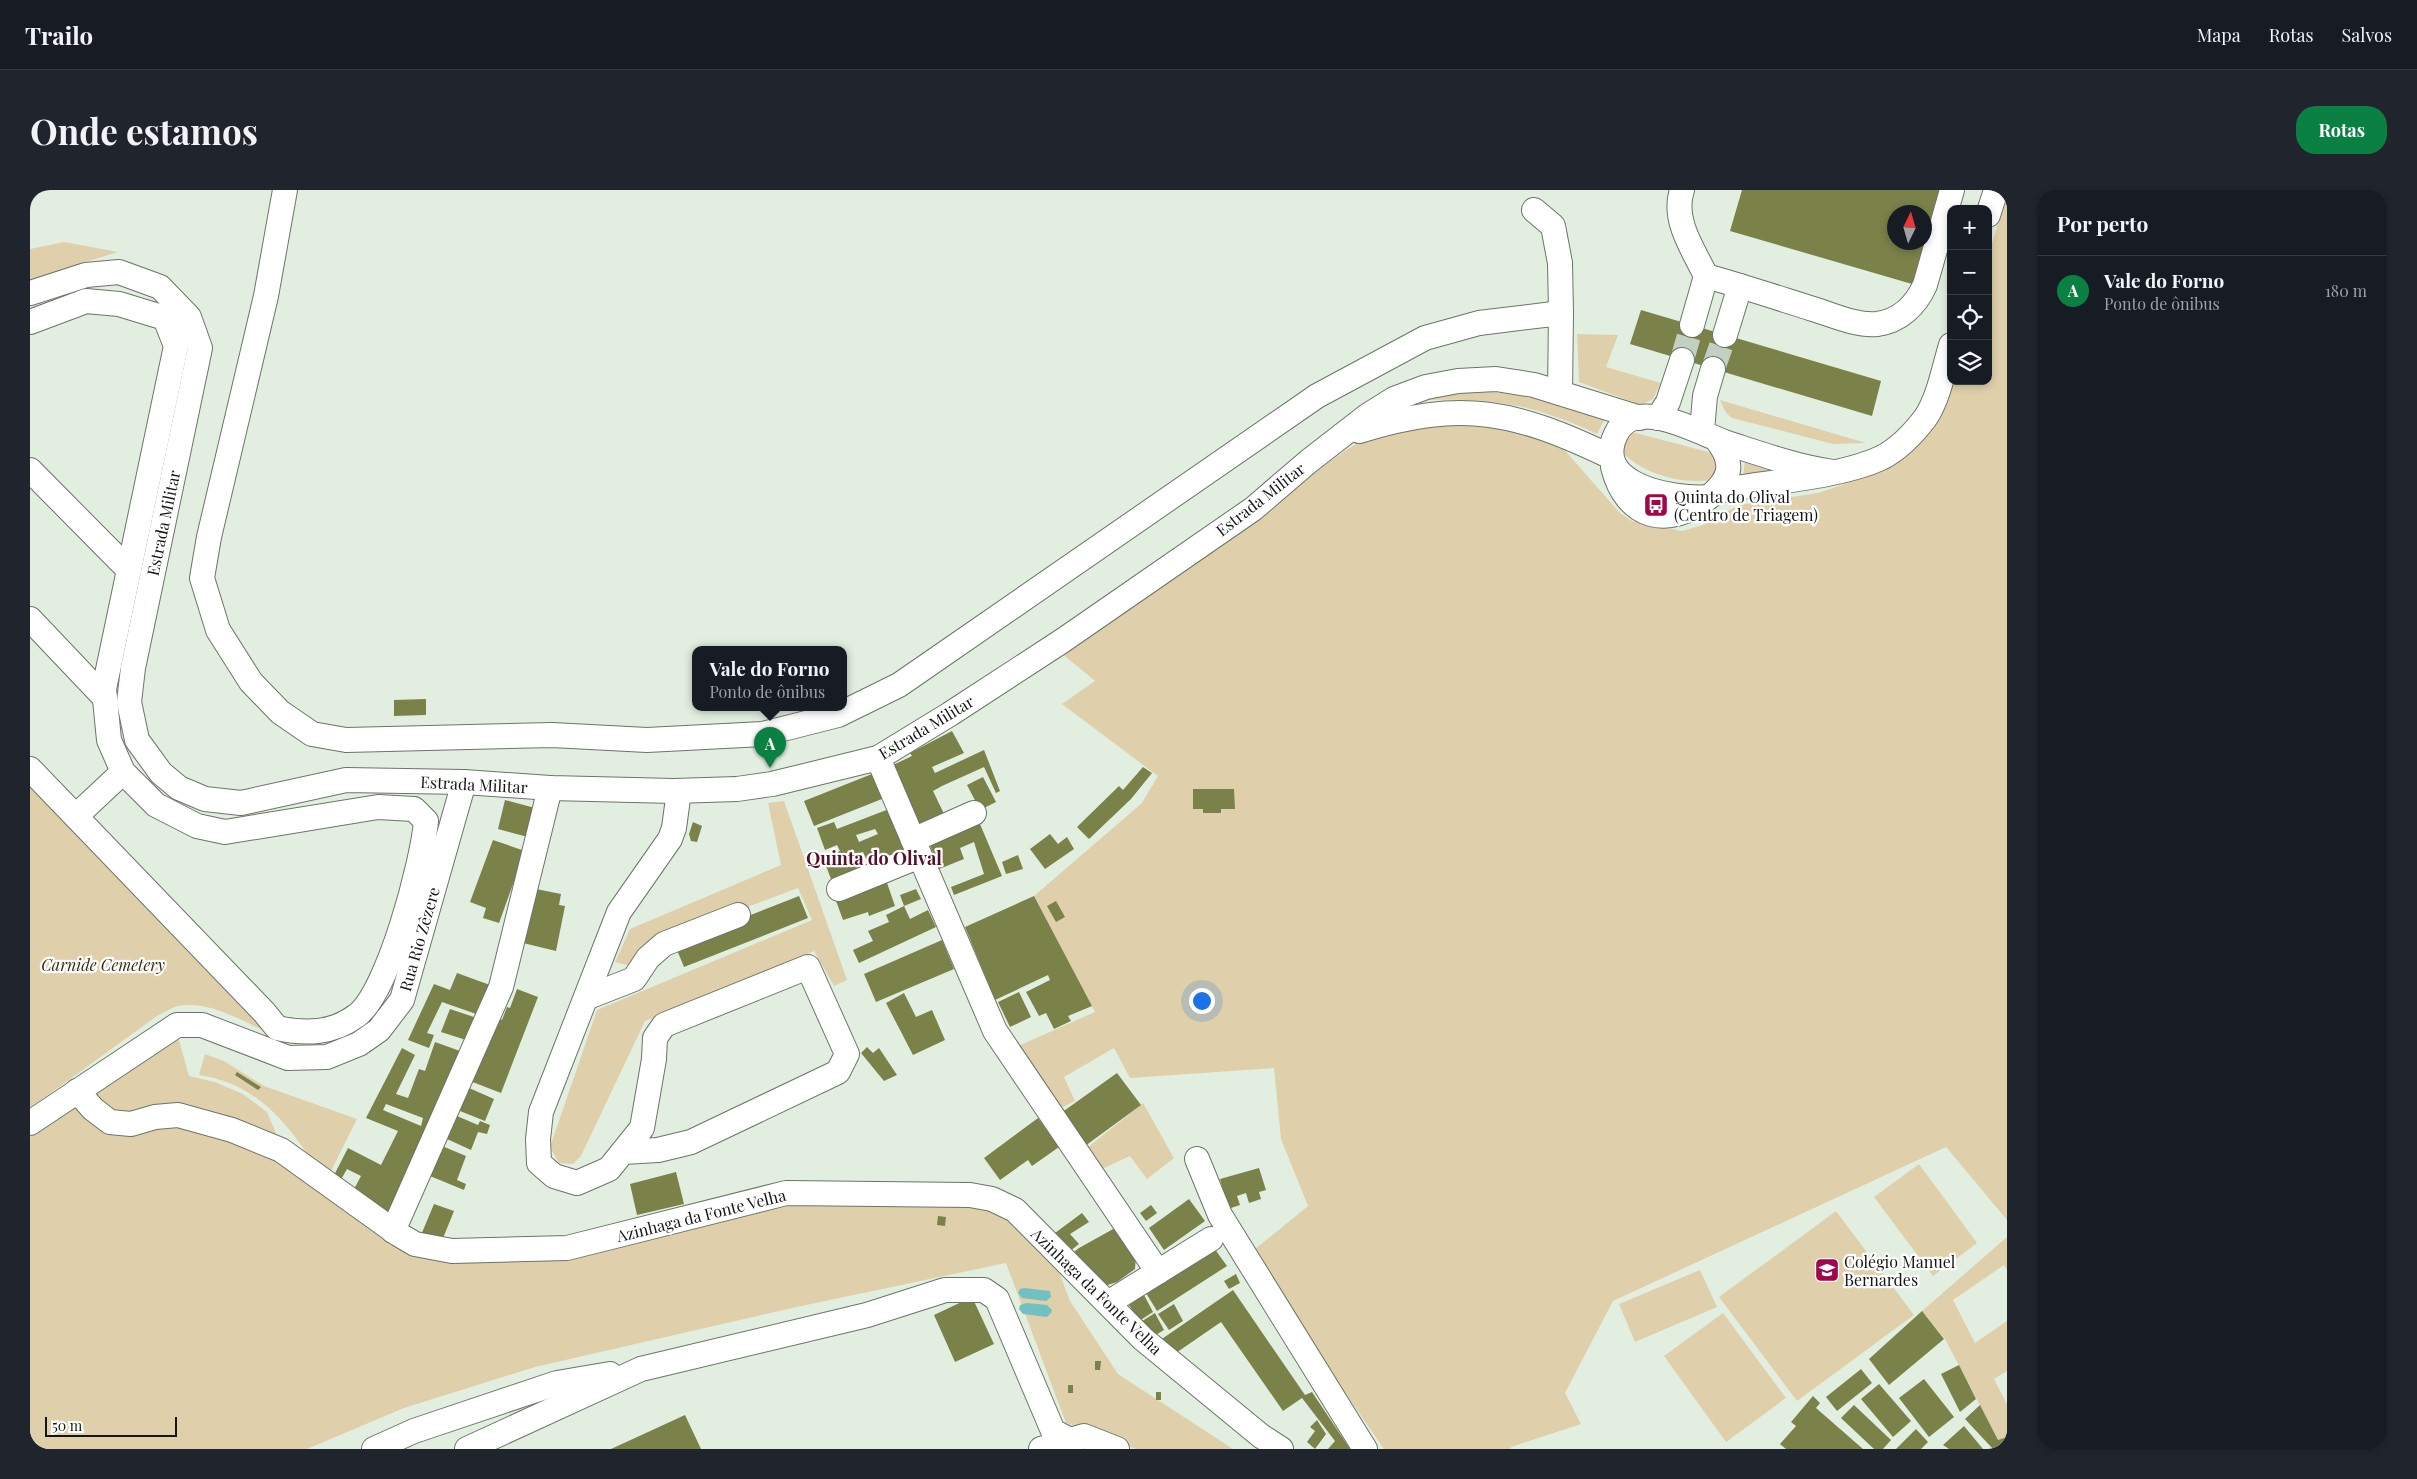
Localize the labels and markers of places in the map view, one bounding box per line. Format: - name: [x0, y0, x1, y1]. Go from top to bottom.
- place label: Quinta do Olival (Centro de Triagem): [1674, 486, 1818, 525]
- bus stop icon: Quinta do Olival (Centro de Triagem): [1643, 492, 1669, 518]
- pin: A: [754, 727, 786, 768]
- place label: Colégio Manuel Bernardes: [1844, 1251, 1956, 1290]
- school or university icon: Colégio Manuel Bernardes: [1814, 1257, 1840, 1283]

